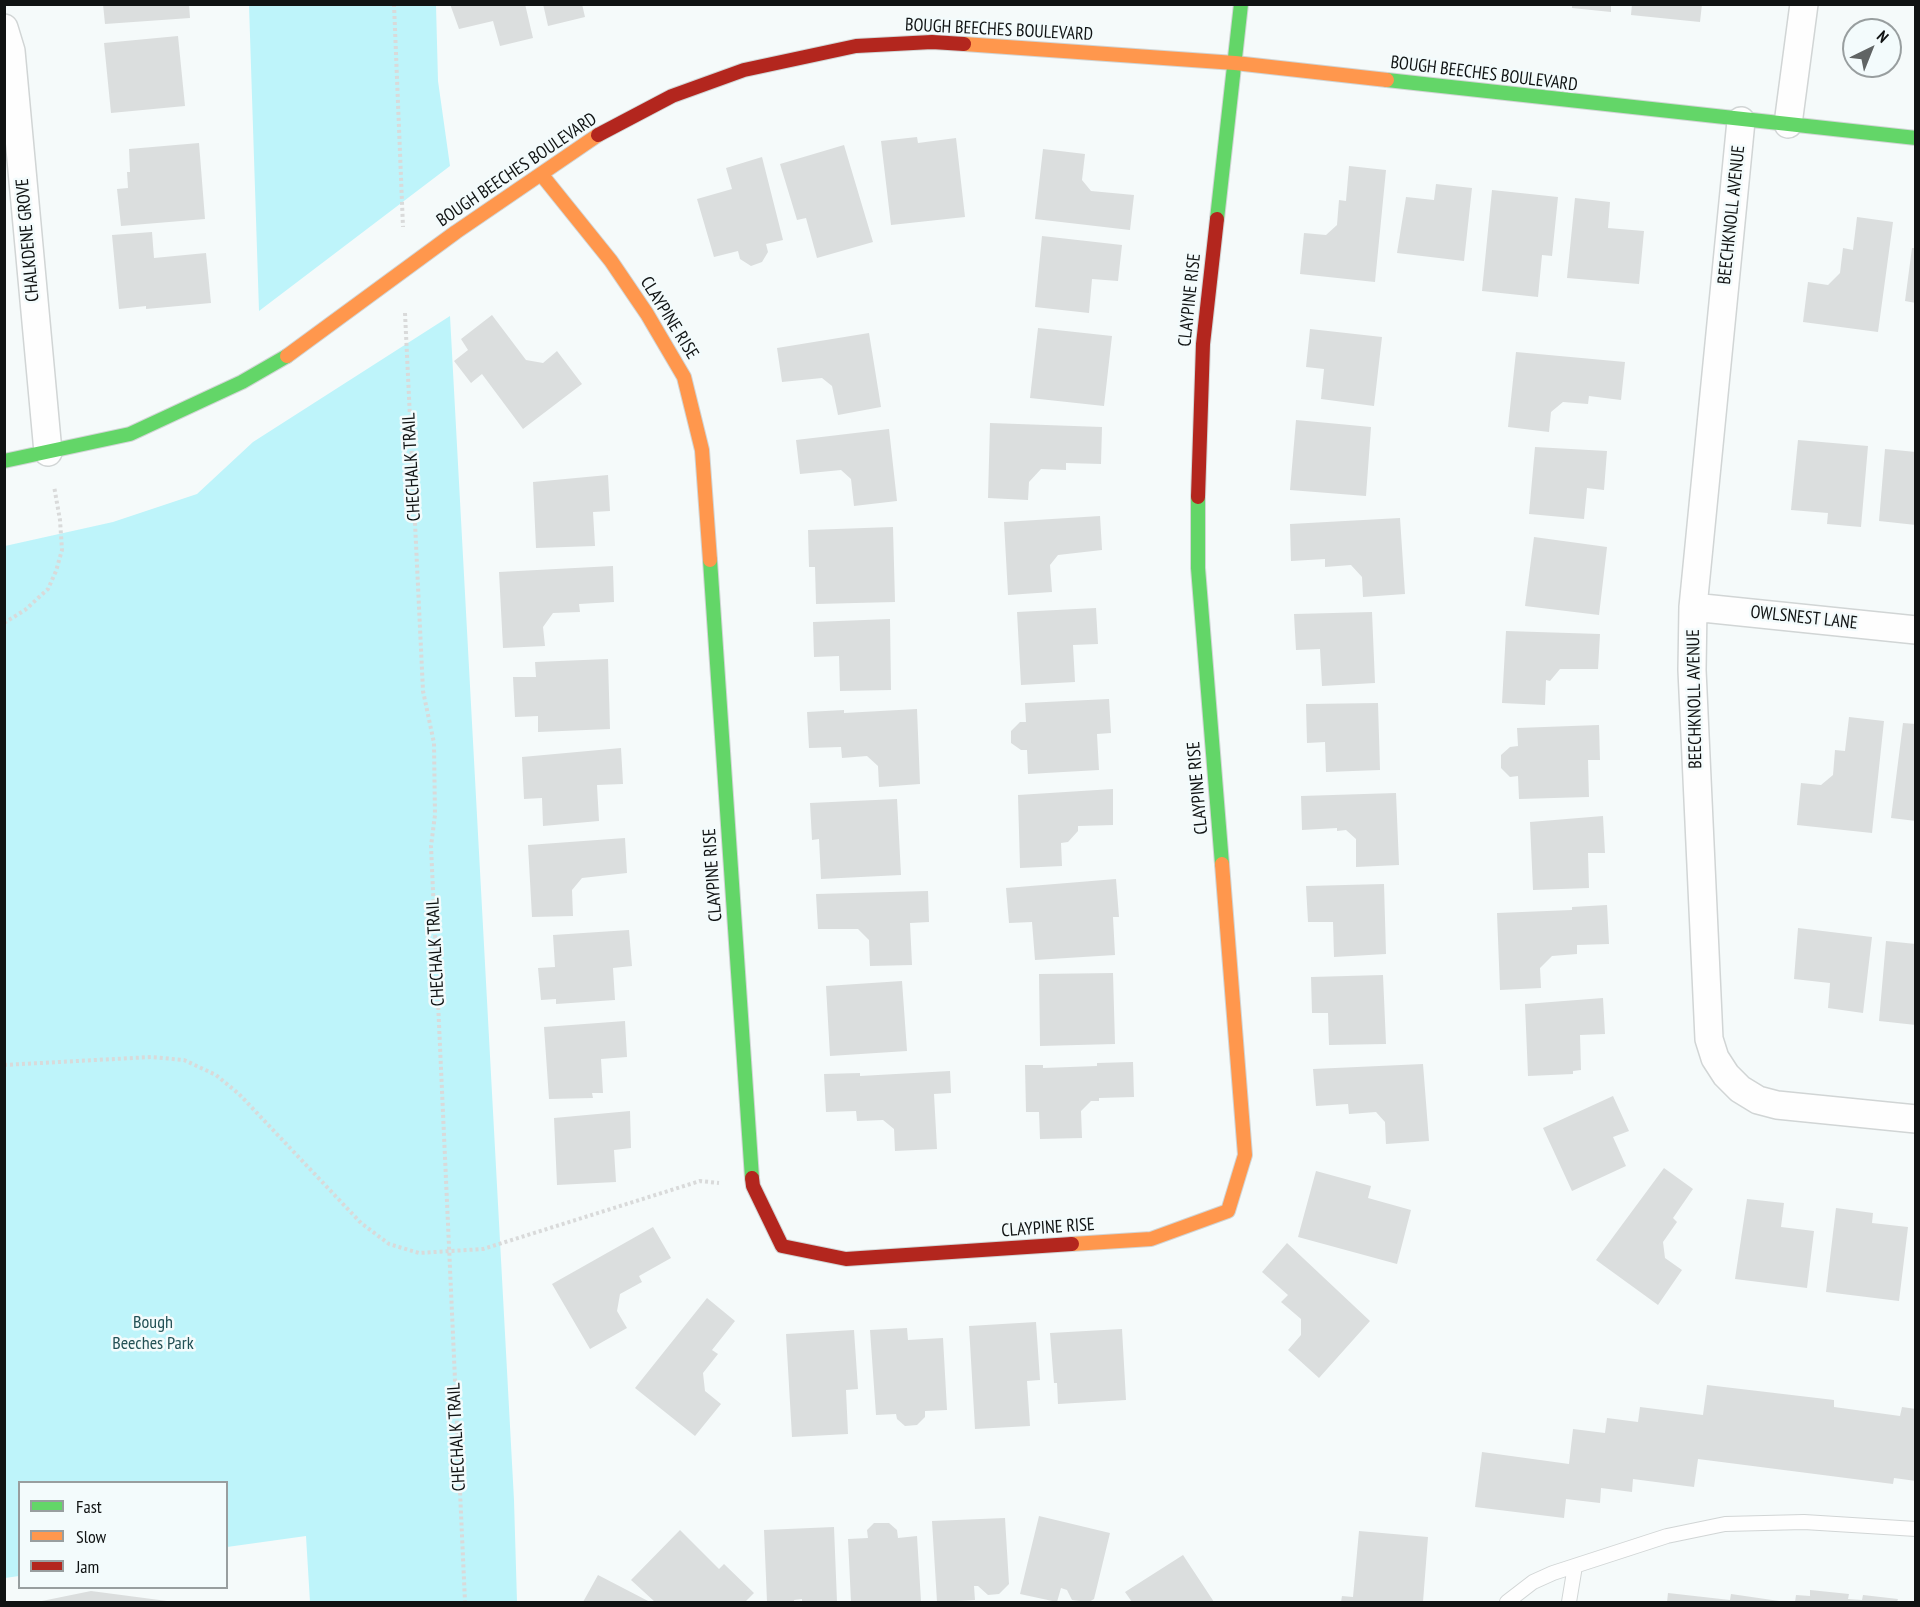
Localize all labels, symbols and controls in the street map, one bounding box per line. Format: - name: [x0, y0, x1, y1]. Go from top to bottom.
- street label: BOUGH BEECHES BOULEVARD: [904, 14, 1094, 46]
- north arrow: [1842, 18, 1902, 78]
- text: N: [1873, 26, 1893, 47]
- street label: BOUGH BEECHES BOULEVARD: [1389, 52, 1579, 96]
- street label: BOUGH BEECHES BOULEVARD: [433, 108, 601, 232]
- street label: BEECHKNOLL AVENUE: [1714, 144, 1750, 286]
- street label: CHALKDENE GROVE: [12, 177, 44, 303]
- street label: CLAYPINE RISE: [1174, 252, 1206, 348]
- street label: CLAYPINE RISE: [635, 273, 703, 363]
- street label: CHECHALK TRAIL: [398, 412, 426, 522]
- street label: OWLSNEST LANE: [1750, 602, 1858, 634]
- street label: BEECHKNOLL AVENUE: [1683, 629, 1707, 769]
- street label: CLAYPINE RISE: [1183, 741, 1213, 835]
- street label: CLAYPINE RISE: [699, 828, 727, 922]
- street label: CHECHALK TRAIL: [422, 897, 450, 1007]
- street label: CLAYPINE RISE: [1001, 1214, 1095, 1242]
- park label: Bough Beeches Park: [112, 1312, 194, 1354]
- street label: CHECHALK TRAIL: [443, 1382, 471, 1492]
- legend: [18, 1481, 228, 1589]
- text: Fast: [76, 1495, 102, 1518]
- text: Slow: [76, 1525, 106, 1548]
- text: Jam: [76, 1555, 99, 1578]

